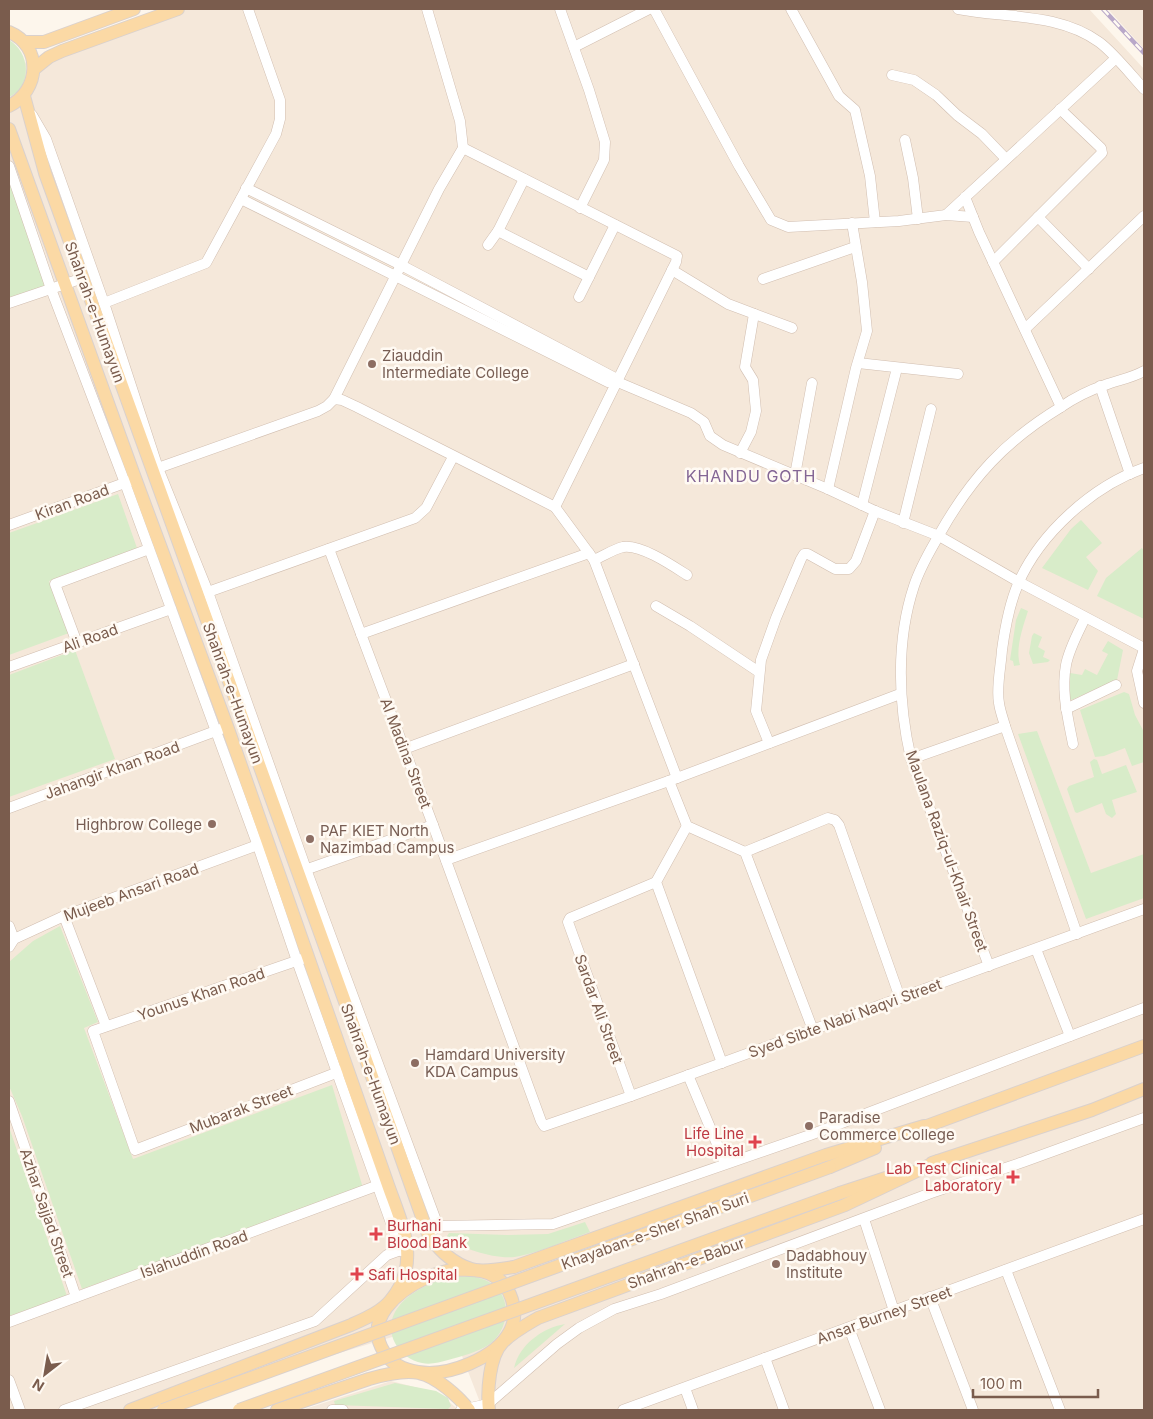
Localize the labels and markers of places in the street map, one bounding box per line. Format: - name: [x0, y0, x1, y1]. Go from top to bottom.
- place label: Ziauddin Intermediate College: [382, 346, 529, 382]
- marker: Ziauddin Intermediate College: [366, 358, 378, 370]
- place label: Highbrow College: [75, 815, 202, 834]
- marker: Highbrow College: [206, 818, 218, 830]
- place label: PAF KIET North Nazimbad Campus: [320, 821, 455, 857]
- marker: PAF KIET North Nazimbad Campus: [304, 833, 316, 845]
- place label: Hamdard University KDA Campus: [425, 1045, 566, 1081]
- marker: Hamdard University KDA Campus: [409, 1057, 421, 1069]
- place label: Paradise Commerce College: [819, 1108, 955, 1144]
- marker: Paradise Commerce College: [803, 1120, 815, 1132]
- place label: Life Line Hospital: [684, 1124, 744, 1160]
- marker: Life Line Hospital: [748, 1135, 762, 1149]
- place label: Lab Test Clinical Laboratory: [886, 1159, 1003, 1195]
- marker: Lab Test Clinical Laboratory: [1006, 1170, 1020, 1184]
- place label: Burhani Blood Bank: [387, 1216, 468, 1252]
- marker: Burhani Blood Bank: [369, 1227, 383, 1241]
- place label: Dadabhouy Institute: [786, 1246, 868, 1282]
- marker: Dadabhouy Institute: [770, 1258, 782, 1270]
- place label: Safi Hospital: [368, 1265, 457, 1284]
- marker: Safi Hospital: [350, 1267, 364, 1281]

